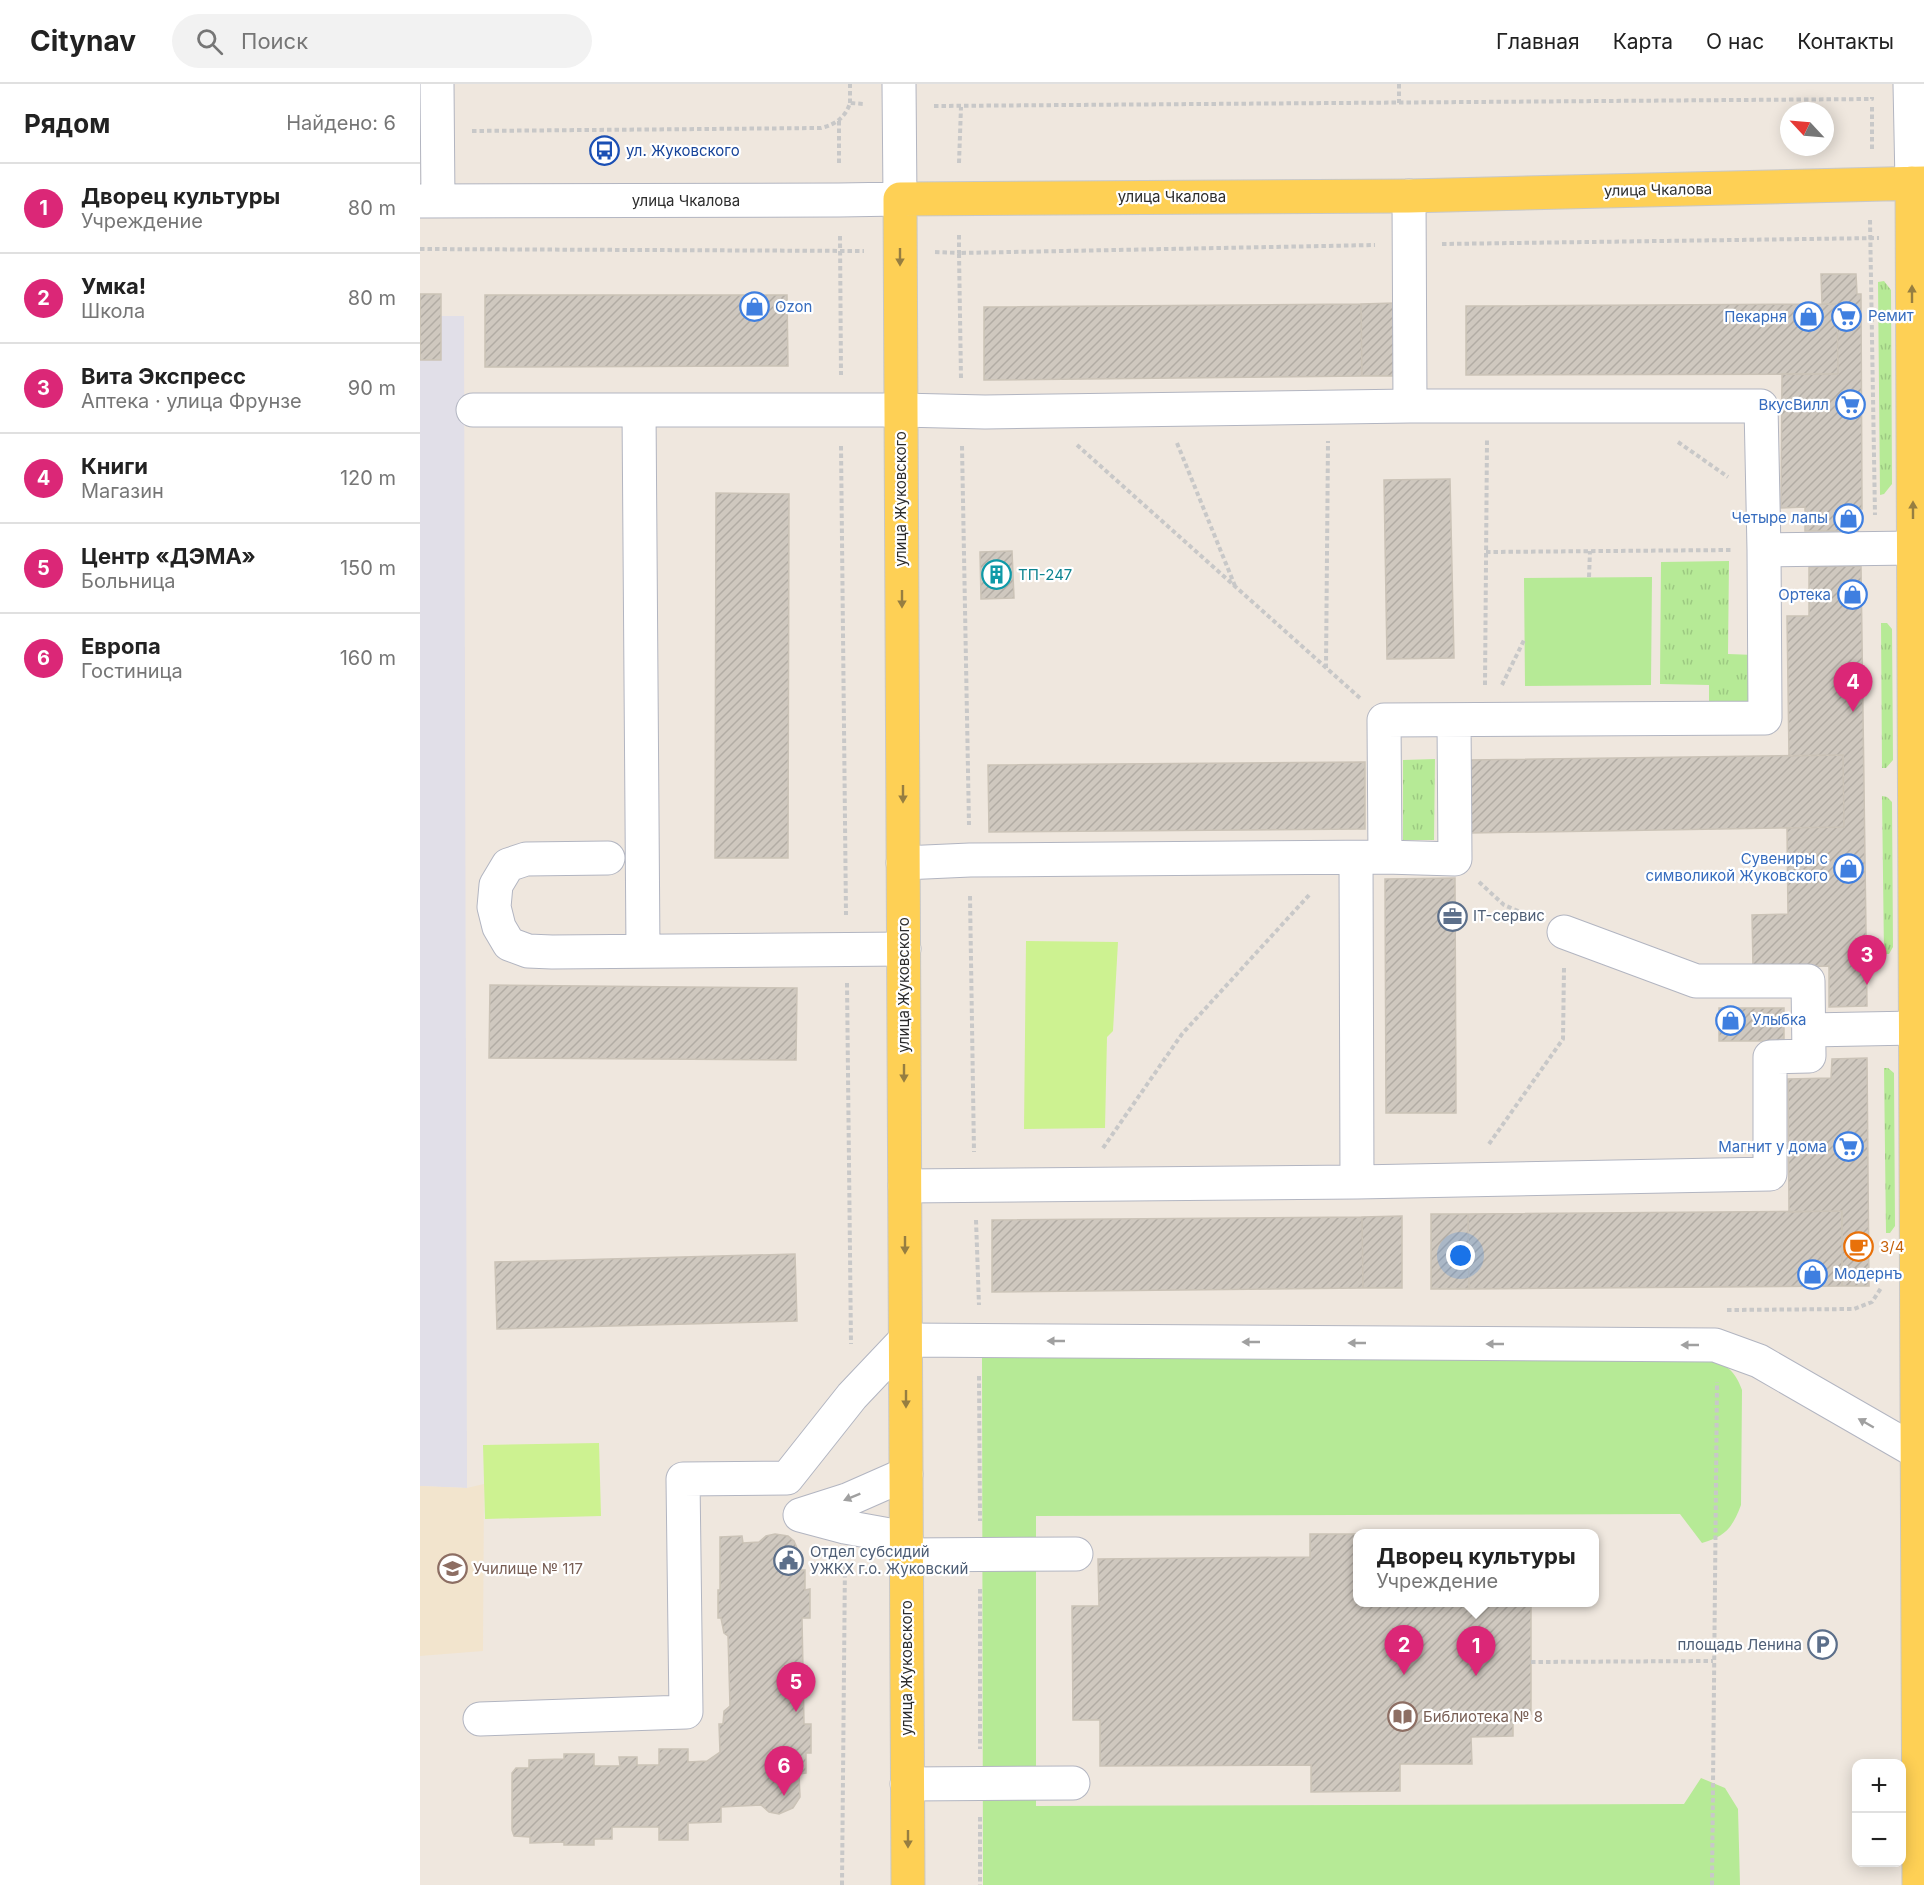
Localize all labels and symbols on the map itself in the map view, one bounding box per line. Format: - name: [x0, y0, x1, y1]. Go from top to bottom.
- north arrow: [1780, 102, 1834, 156]
- bus stop icon: ул. Жуковского: [589, 135, 621, 167]
- place label: ул. Жуковского: [626, 141, 740, 160]
- street label: улица Чкалова: [1604, 179, 1712, 200]
- street label: улица Чкалова: [1118, 187, 1226, 206]
- street label: улица Чкалова: [632, 191, 740, 210]
- one-way arrow: [895, 248, 905, 267]
- one-way arrow: [1907, 285, 1917, 304]
- shop icon: Ozon: [738, 291, 770, 323]
- place label: Ozon: [775, 297, 812, 316]
- supermarket icon: Ремит: [1831, 300, 1863, 332]
- shop icon: Пекарня: [1792, 301, 1824, 333]
- place label: Ремит: [1868, 306, 1914, 325]
- place label: Пекарня: [1724, 307, 1787, 326]
- supermarket icon: ВкусВилл: [1834, 389, 1866, 421]
- place label: ВкусВилл: [1758, 395, 1829, 414]
- street label: улица Жуковского: [891, 431, 910, 567]
- one-way arrow: [1908, 501, 1918, 520]
- shop icon: Четыре лапы: [1833, 502, 1865, 534]
- place label: Четыре лапы: [1731, 508, 1828, 527]
- building icon: ТП-247: [981, 559, 1013, 591]
- place label: ТП-247: [1018, 565, 1072, 584]
- shop icon: Ортека: [1836, 579, 1868, 611]
- place label: Ортека: [1778, 585, 1831, 604]
- one-way arrow: [897, 590, 907, 609]
- pin: 4: [1834, 662, 1872, 712]
- one-way arrow: [898, 785, 908, 804]
- place label: Сувениры с символикой Жуковского: [1645, 849, 1828, 885]
- shop icon: Сувениры с символикой Жуковского: [1833, 852, 1865, 884]
- office icon: IT-сервис: [1436, 900, 1468, 932]
- place label: IT-сервис: [1473, 906, 1545, 925]
- street label: улица Жуковского: [894, 917, 913, 1053]
- pin: 3: [1848, 936, 1886, 985]
- shop icon: Улыбка: [1715, 1004, 1747, 1036]
- place label: Улыбка: [1752, 1010, 1807, 1029]
- one-way arrow: [899, 1064, 909, 1083]
- supermarket icon: Магнит у дома: [1832, 1131, 1864, 1163]
- place label: Магнит у дома: [1718, 1137, 1827, 1156]
- cafe icon: 3/4: [1843, 1231, 1875, 1263]
- one-way arrow: [900, 1235, 910, 1254]
- place label: 3/4: [1880, 1237, 1904, 1256]
- your location: [1446, 1241, 1475, 1270]
- shop icon: Модернъ: [1797, 1258, 1829, 1290]
- place label: Модернъ: [1834, 1264, 1902, 1283]
- one-way arrow: [1047, 1336, 1066, 1346]
- one-way arrow: [1242, 1337, 1261, 1347]
- one-way arrow: [1348, 1338, 1367, 1348]
- one-way arrow: [1486, 1339, 1505, 1349]
- one-way arrow: [1681, 1340, 1700, 1350]
- one-way arrow: [901, 1389, 910, 1408]
- one-way arrow: [1858, 1417, 1874, 1428]
- one-way arrow: [843, 1492, 861, 1502]
- place label: Отдел субсидий УЖКХ г.о. Жуковский: [810, 1542, 968, 1578]
- public building icon: Отдел субсидий УЖКХ г.о. Жуковский: [773, 1545, 805, 1577]
- school or university icon: Училище № 117: [436, 1553, 468, 1585]
- place label: Училище № 117: [473, 1559, 583, 1578]
- street label: улица Жуковского: [897, 1600, 916, 1736]
- pin: 2: [1384, 1626, 1424, 1675]
- pin: 1: [1456, 1626, 1496, 1676]
- parking icon: площадь Ленина: [1807, 1629, 1839, 1661]
- place label: площадь Ленина: [1677, 1635, 1802, 1654]
- pin: 5: [776, 1662, 815, 1712]
- library icon: Библиотека № 8: [1386, 1701, 1418, 1733]
- place label: Библиотека № 8: [1423, 1707, 1543, 1726]
- pin: 6: [764, 1746, 804, 1796]
- one-way arrow: [903, 1830, 912, 1849]

